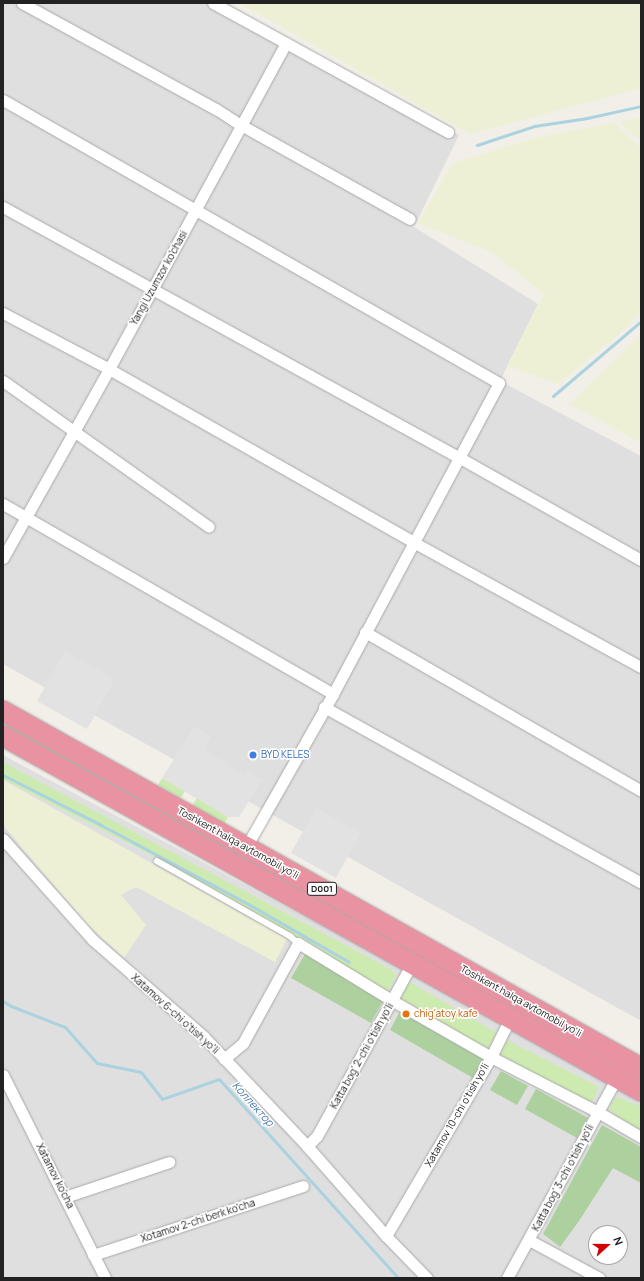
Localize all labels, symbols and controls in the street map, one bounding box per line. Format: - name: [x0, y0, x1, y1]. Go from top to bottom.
- street label: Yangi Uzumzor ko'chasi: [128, 229, 190, 327]
- place label: BYD KELES: [261, 749, 309, 761]
- marker: BYD KELES: [248, 750, 258, 760]
- street label: Toshkent halqa avtomobil yo'li: [175, 805, 301, 881]
- road number: D001: [306, 882, 338, 896]
- street label: Toshkent halqa avtomobil yo'li: [458, 963, 584, 1039]
- street label: Xatamov 6-chi o'tish yo'li: [129, 971, 221, 1057]
- street label: Katta bog' 2-chi o'tish yo'li: [328, 1001, 396, 1111]
- place label: chig'atoy kafe: [414, 1008, 478, 1020]
- marker: chig'atoy kafe: [401, 1009, 411, 1019]
- street label: Xatamov 10-chi o'tish yo'li: [422, 1061, 492, 1169]
- water label: Коллектор: [229, 1079, 277, 1129]
- street label: Katta bog' 3-chi o'tish yo'li: [530, 1123, 596, 1233]
- street label: Xatamov ko'cha: [33, 1141, 77, 1211]
- street label: Xotamov 2-chi berk ko'cha: [139, 1197, 257, 1245]
- north arrow: [588, 1225, 628, 1265]
- text: N: [610, 1235, 627, 1247]

